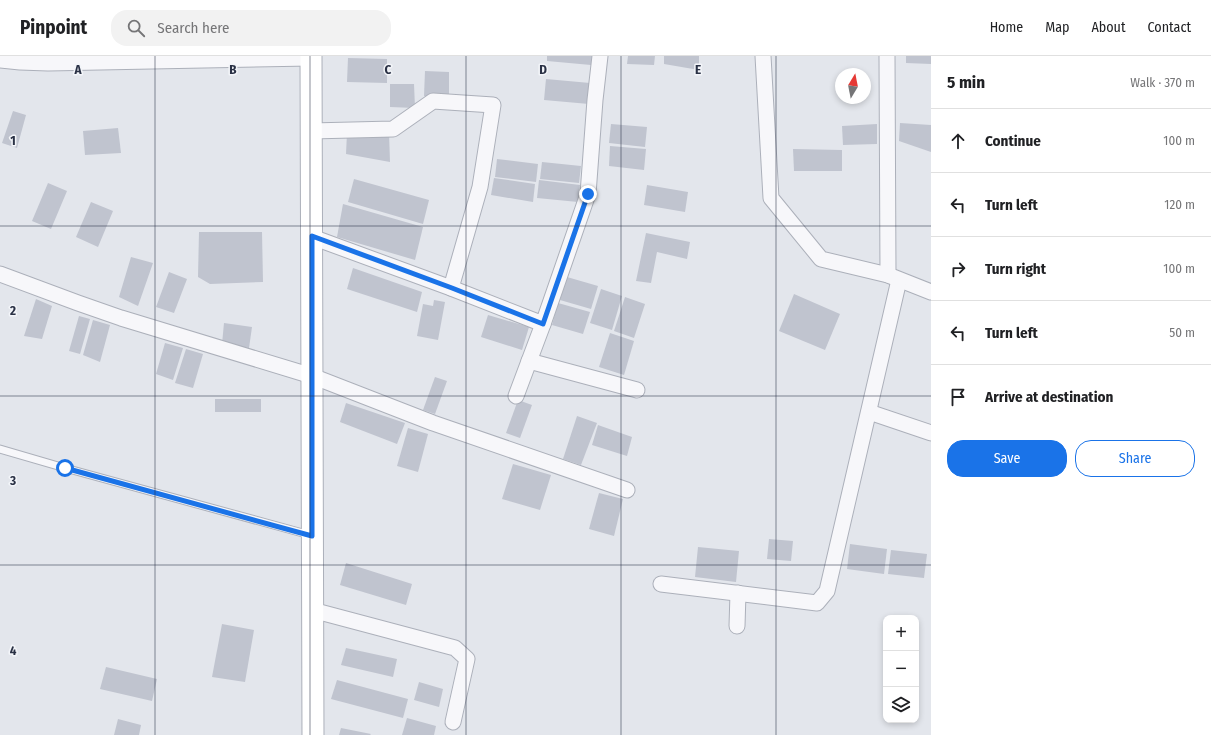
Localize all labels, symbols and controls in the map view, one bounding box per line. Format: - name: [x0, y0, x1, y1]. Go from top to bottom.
- search box: [111, 10, 391, 46]
- text: Pinpoint: [20, 16, 87, 39]
- icon: search: [125, 17, 147, 39]
- text: Search here: [157, 19, 230, 37]
- text: Home: [990, 19, 1023, 36]
- text: Map: [1045, 19, 1069, 36]
- text: About: [1091, 19, 1126, 36]
- text: Contact: [1148, 19, 1191, 36]
- text: A: [73, 62, 82, 77]
- text: B: [229, 62, 237, 77]
- text: C: [385, 62, 392, 77]
- text: D: [539, 62, 547, 77]
- text: E: [695, 62, 701, 77]
- north arrow: [835, 68, 871, 104]
- text: 5 min: [947, 72, 985, 93]
- text: Walk · 370 m: [1130, 75, 1195, 90]
- icon: ahead: [947, 130, 969, 152]
- text: Continue: [985, 132, 1041, 150]
- text: 1: [10, 133, 16, 148]
- text: 100 m: [1163, 133, 1195, 148]
- route end: [579, 185, 597, 203]
- icon: left: [947, 194, 969, 216]
- text: Turn left: [985, 196, 1038, 214]
- text: 120 m: [1164, 197, 1195, 212]
- icon: right: [947, 258, 969, 280]
- text: Turn right: [985, 260, 1046, 278]
- text: 100 m: [1163, 261, 1195, 276]
- text: 2: [9, 303, 16, 318]
- icon: left: [947, 322, 969, 344]
- text: Turn left: [985, 324, 1038, 342]
- text: 50 m: [1169, 325, 1195, 340]
- icon: arrive: [947, 386, 969, 408]
- text: Arrive at destination: [985, 388, 1113, 406]
- button: Save: [947, 440, 1067, 477]
- button: Share: [1075, 440, 1195, 477]
- route start: [56, 459, 74, 477]
- text: 3: [9, 473, 16, 488]
- map controls: [883, 615, 919, 723]
- button: +: [883, 615, 919, 651]
- text: 4: [10, 643, 17, 658]
- button: −: [883, 651, 919, 687]
- button: layers: [883, 687, 919, 723]

